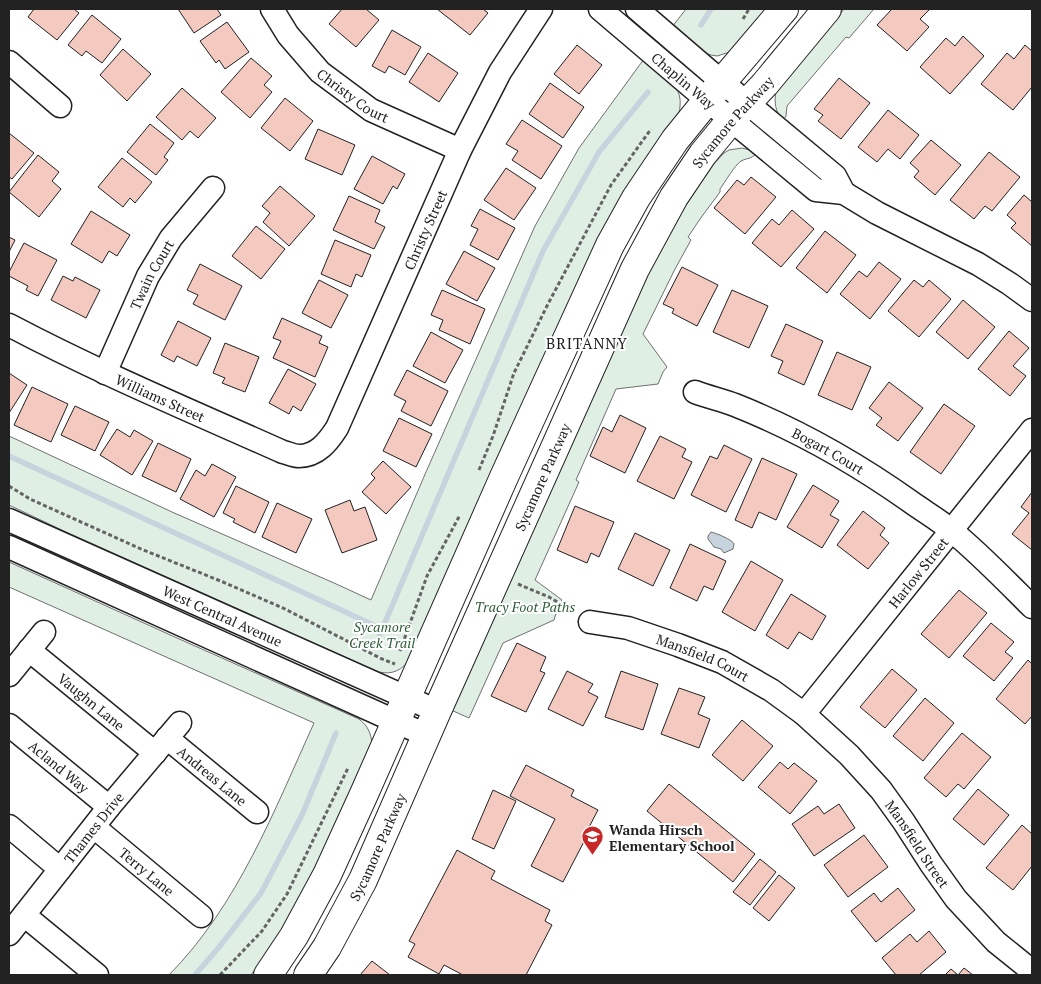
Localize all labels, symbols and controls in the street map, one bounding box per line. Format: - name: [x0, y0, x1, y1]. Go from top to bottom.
- street label: Chaplin Way: [648, 48, 721, 114]
- street label: Christy Court: [313, 64, 393, 127]
- street label: Sycamore Parkway: [687, 71, 778, 171]
- street label: Christy Street: [399, 186, 451, 273]
- street label: Twain Court: [125, 235, 178, 312]
- district label: BRITANNY: [546, 333, 628, 353]
- street label: Williams Street: [113, 369, 209, 426]
- street label: Sycamore Parkway: [510, 419, 575, 534]
- street label: Bogart Court: [789, 423, 869, 479]
- street label: Harlow Street: [884, 532, 953, 611]
- street label: West Central Avenue: [160, 580, 285, 650]
- park label: Tracy Foot Paths: [475, 597, 575, 616]
- park label: Sycamore Creek Trail: [349, 617, 415, 652]
- street label: Mansfield Court: [654, 629, 754, 686]
- street label: Vaughn Lane: [54, 668, 129, 734]
- street label: Acland Way: [25, 736, 94, 797]
- street label: Andreas Lane: [174, 741, 251, 810]
- street label: Thames Drive: [59, 788, 127, 867]
- street label: Sycamore Parkway: [344, 789, 410, 904]
- street label: Mansfield Street: [881, 796, 955, 892]
- place label: Wanda Hirsch Elementary School: [609, 820, 735, 855]
- school or university icon: Wanda Hirsch Elementary School: [581, 825, 605, 856]
- street label: Terry Lane: [115, 843, 179, 900]

